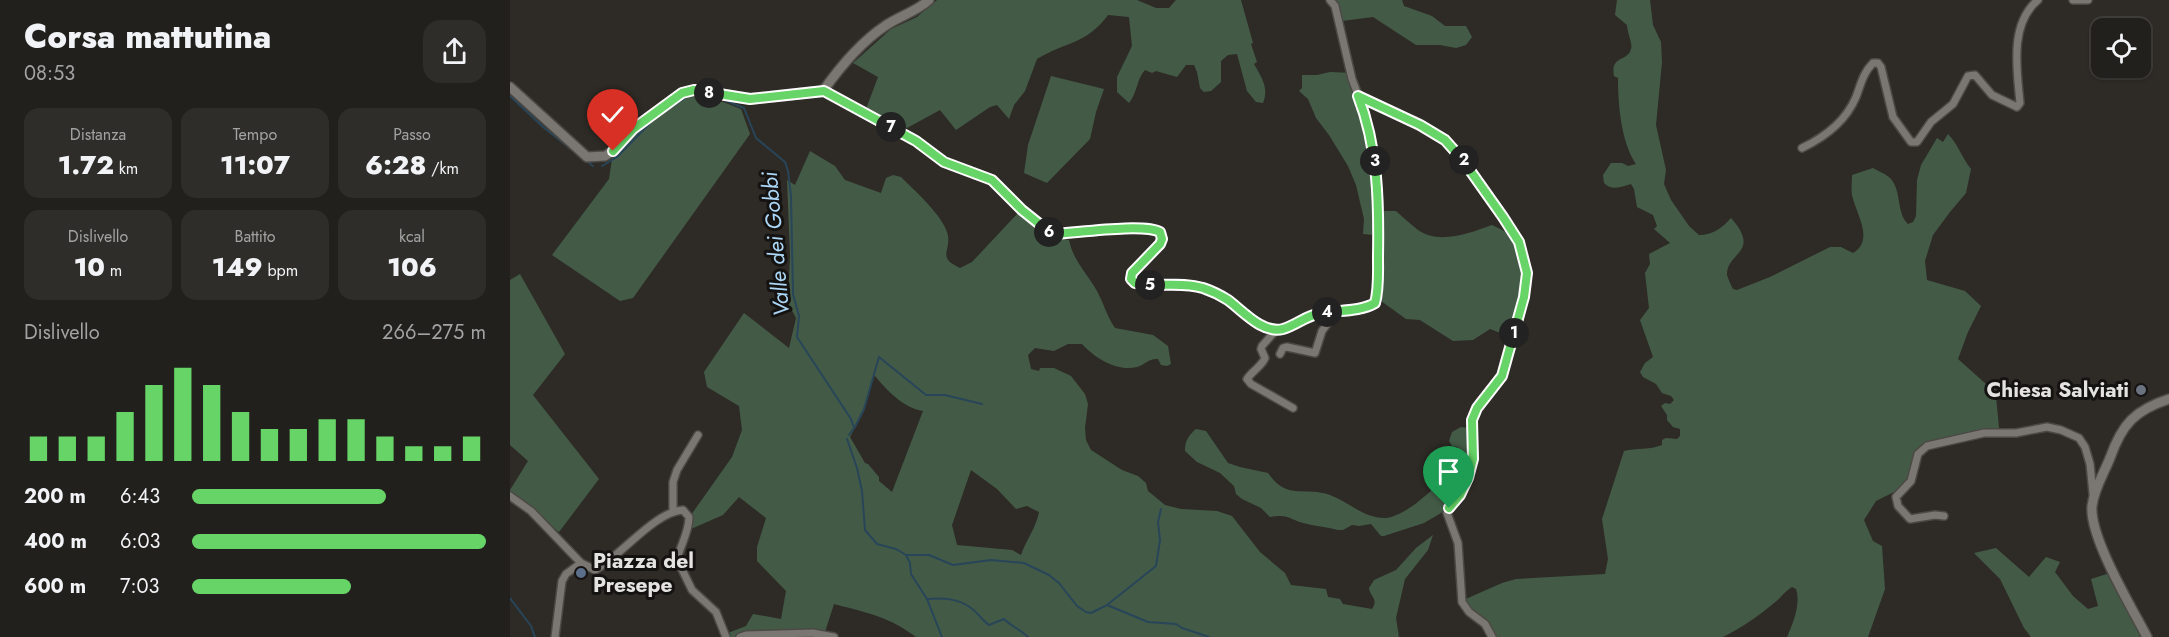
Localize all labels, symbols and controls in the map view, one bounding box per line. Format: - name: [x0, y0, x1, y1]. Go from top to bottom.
- text: Corsa mattutina: [24, 13, 271, 60]
- map controls: [2091, 18, 2151, 78]
- button: locate: [2091, 18, 2151, 78]
- button: share: [423, 20, 486, 83]
- text: 08:53: [24, 59, 75, 88]
- pin: 8: [694, 78, 724, 108]
- text: 8: [704, 81, 714, 104]
- pin: [587, 89, 638, 151]
- icon: check: [596, 98, 629, 131]
- pin: 7: [876, 112, 906, 142]
- text: 7: [886, 115, 896, 138]
- text: Distanza: [70, 123, 126, 146]
- text: Tempo: [233, 123, 277, 146]
- text: Passo: [393, 123, 431, 146]
- pin: 2: [1449, 145, 1479, 175]
- text: 1.72: [58, 146, 114, 184]
- text: 11:07: [220, 146, 290, 184]
- text: 6:28: [365, 146, 426, 184]
- pin: 3: [1360, 146, 1390, 176]
- text: 2: [1459, 148, 1469, 171]
- text: 3: [1370, 149, 1380, 172]
- text: km: [114, 157, 138, 180]
- text: /km: [426, 157, 459, 180]
- water label: Valle dei Gobbi: [753, 170, 797, 318]
- pin: 6: [1034, 217, 1064, 247]
- text: 6: [1044, 220, 1054, 243]
- text: Dislivello: [68, 225, 128, 248]
- text: Battito: [234, 225, 276, 248]
- text: kcal: [399, 225, 425, 248]
- text: 10: [74, 248, 105, 286]
- text: 149: [212, 248, 263, 286]
- text: 106: [387, 248, 437, 286]
- text: m: [105, 259, 122, 282]
- text: bpm: [263, 259, 298, 282]
- pin: 5: [1135, 270, 1165, 300]
- text: 5: [1145, 273, 1155, 296]
- pin: 4: [1312, 297, 1342, 327]
- text: 4: [1321, 300, 1333, 323]
- text: Dislivello: [24, 318, 100, 347]
- text: 266–275 m: [382, 318, 486, 347]
- pin: 1: [1499, 318, 1529, 348]
- text: 1: [1510, 321, 1518, 344]
- place label: Chiesa Salviati: [1987, 375, 2129, 405]
- marker: Chiesa Salviati: [2134, 383, 2148, 397]
- pin: [1423, 446, 1474, 508]
- icon: arrive: [1432, 455, 1465, 488]
- text: 200 m: [24, 482, 86, 511]
- text: 6:43: [120, 482, 160, 511]
- text: 400 m: [24, 527, 87, 556]
- text: 6:03: [120, 527, 160, 556]
- place label: Piazza del Presepe: [593, 546, 694, 600]
- marker: Piazza del Presepe: [574, 566, 588, 580]
- text: 600 m: [24, 572, 86, 601]
- text: 7:03: [120, 572, 159, 601]

